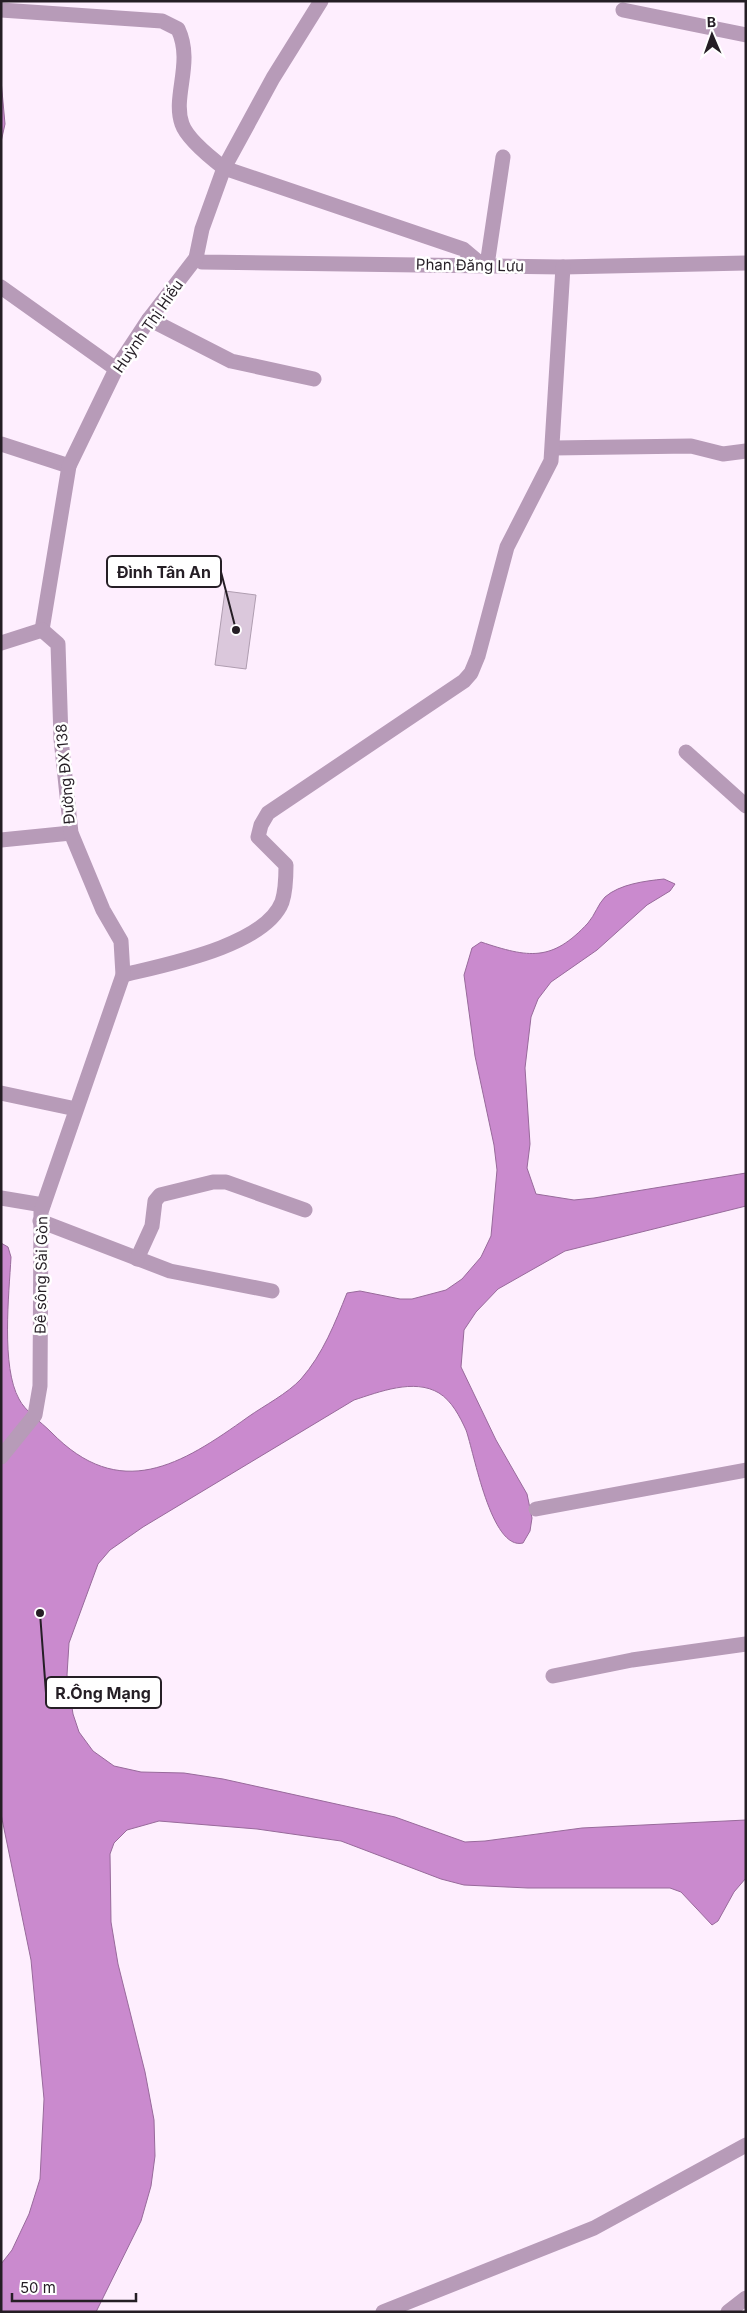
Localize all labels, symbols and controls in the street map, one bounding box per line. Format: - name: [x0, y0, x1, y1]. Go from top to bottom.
- north arrow: [687, 10, 737, 60]
- text: B: [707, 13, 716, 30]
- street label: Phan Đăng Lưu: [416, 255, 524, 275]
- street label: Huỳnh Thị Hiếu: [109, 276, 187, 376]
- callout: Đình Tân An: [107, 556, 221, 587]
- text: Đình Tân An: [117, 562, 211, 582]
- street label: Đường ĐX 138: [51, 723, 79, 825]
- street label: Đê sông Sài Gòn: [30, 1216, 52, 1334]
- callout: R.Ông Mạng: [46, 1677, 161, 1708]
- text: R.Ông Mạng: [55, 1683, 151, 1703]
- scale bar: [12, 2270, 136, 2302]
- text: 50 m: [20, 2278, 56, 2297]

